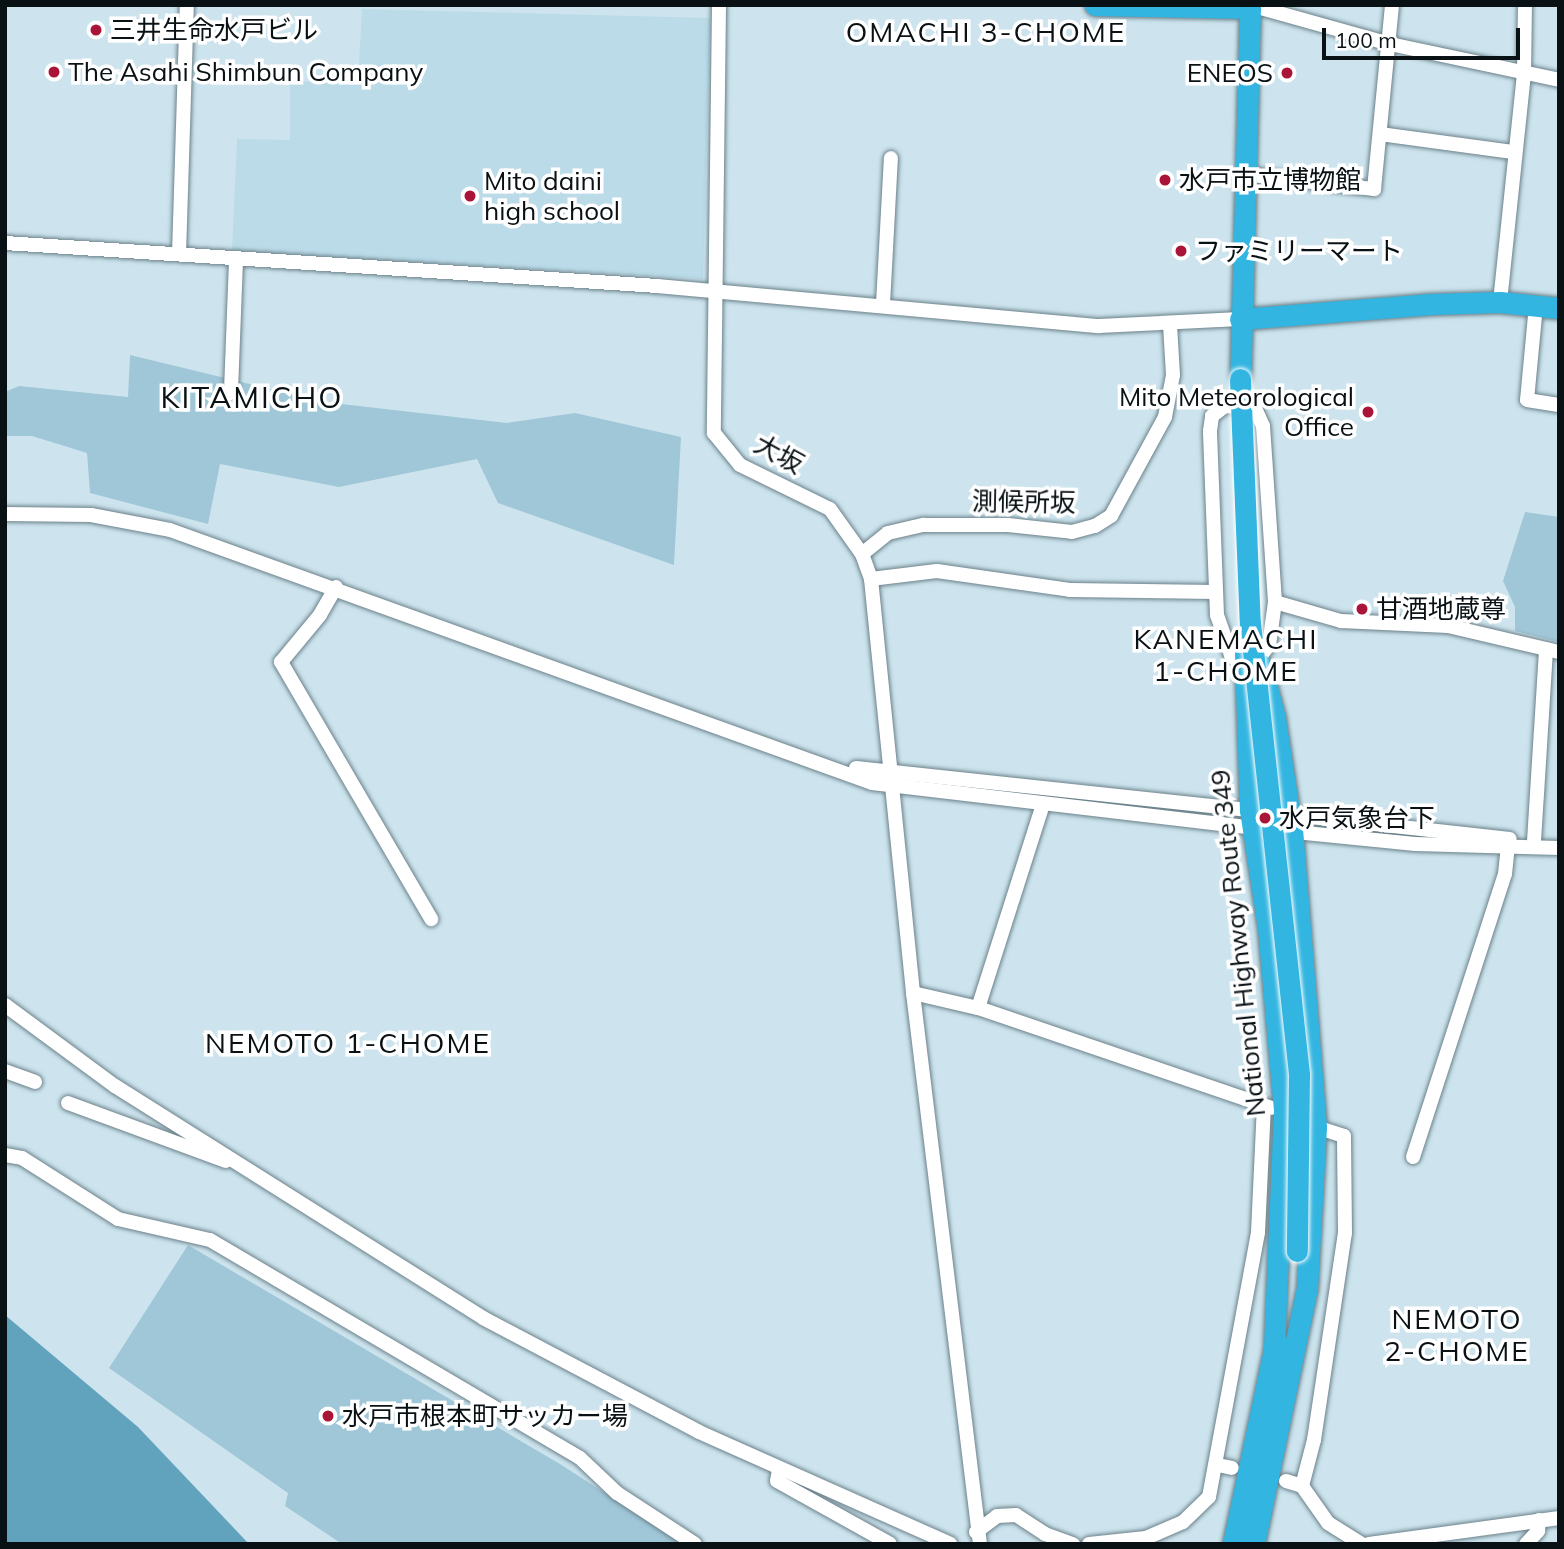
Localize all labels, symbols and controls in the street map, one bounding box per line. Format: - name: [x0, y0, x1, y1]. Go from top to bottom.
- place label: 三井生命水戸ビル: [110, 14, 318, 46]
- scale bar: [1326, 14, 1524, 58]
- district label: OMACHI 3-CHOME: [847, 15, 1125, 49]
- marker: 三井生命水戸ビル: [88, 22, 104, 38]
- text: 100 m: [1335, 27, 1397, 53]
- place label: The Asahi Shimbun Company: [68, 56, 423, 88]
- place label: ENEOS: [1187, 57, 1273, 89]
- marker: The Asahi Shimbun Company: [46, 64, 62, 80]
- marker: ENEOS: [1279, 65, 1295, 81]
- place label: 水戸市立博物館: [1179, 164, 1361, 196]
- place label: Mito daini high school: [484, 165, 620, 227]
- marker: 水戸市立博物館: [1157, 172, 1173, 188]
- marker: Mito daini high school: [462, 188, 478, 204]
- place label: ファミリーマート: [1195, 235, 1403, 267]
- marker: ファミリーマート: [1173, 243, 1189, 259]
- district label: KITAMICHO: [162, 379, 342, 415]
- place label: Mito Meteorological Office: [1119, 381, 1354, 442]
- marker: Mito Meteorological Office: [1360, 404, 1376, 420]
- street label: 大坂: [749, 428, 809, 480]
- street label: 測候所坂: [972, 485, 1076, 519]
- place label: 甘酒地蔵尊: [1376, 593, 1506, 625]
- marker: 甘酒地蔵尊: [1354, 601, 1370, 617]
- district label: KANEMACHI 1-CHOME: [1135, 622, 1317, 688]
- street label: National Highway Route 349: [1204, 768, 1272, 1118]
- place label: 水戸気象台下: [1279, 802, 1435, 834]
- marker: 水戸気象台下: [1257, 810, 1273, 826]
- district label: NEMOTO 1-CHOME: [207, 1026, 489, 1060]
- district label: NEMOTO 2-CHOME: [1385, 1302, 1529, 1368]
- place label: 水戸市根本町サッカー場: [342, 1400, 628, 1432]
- marker: 水戸市根本町サッカー場: [320, 1408, 336, 1424]

